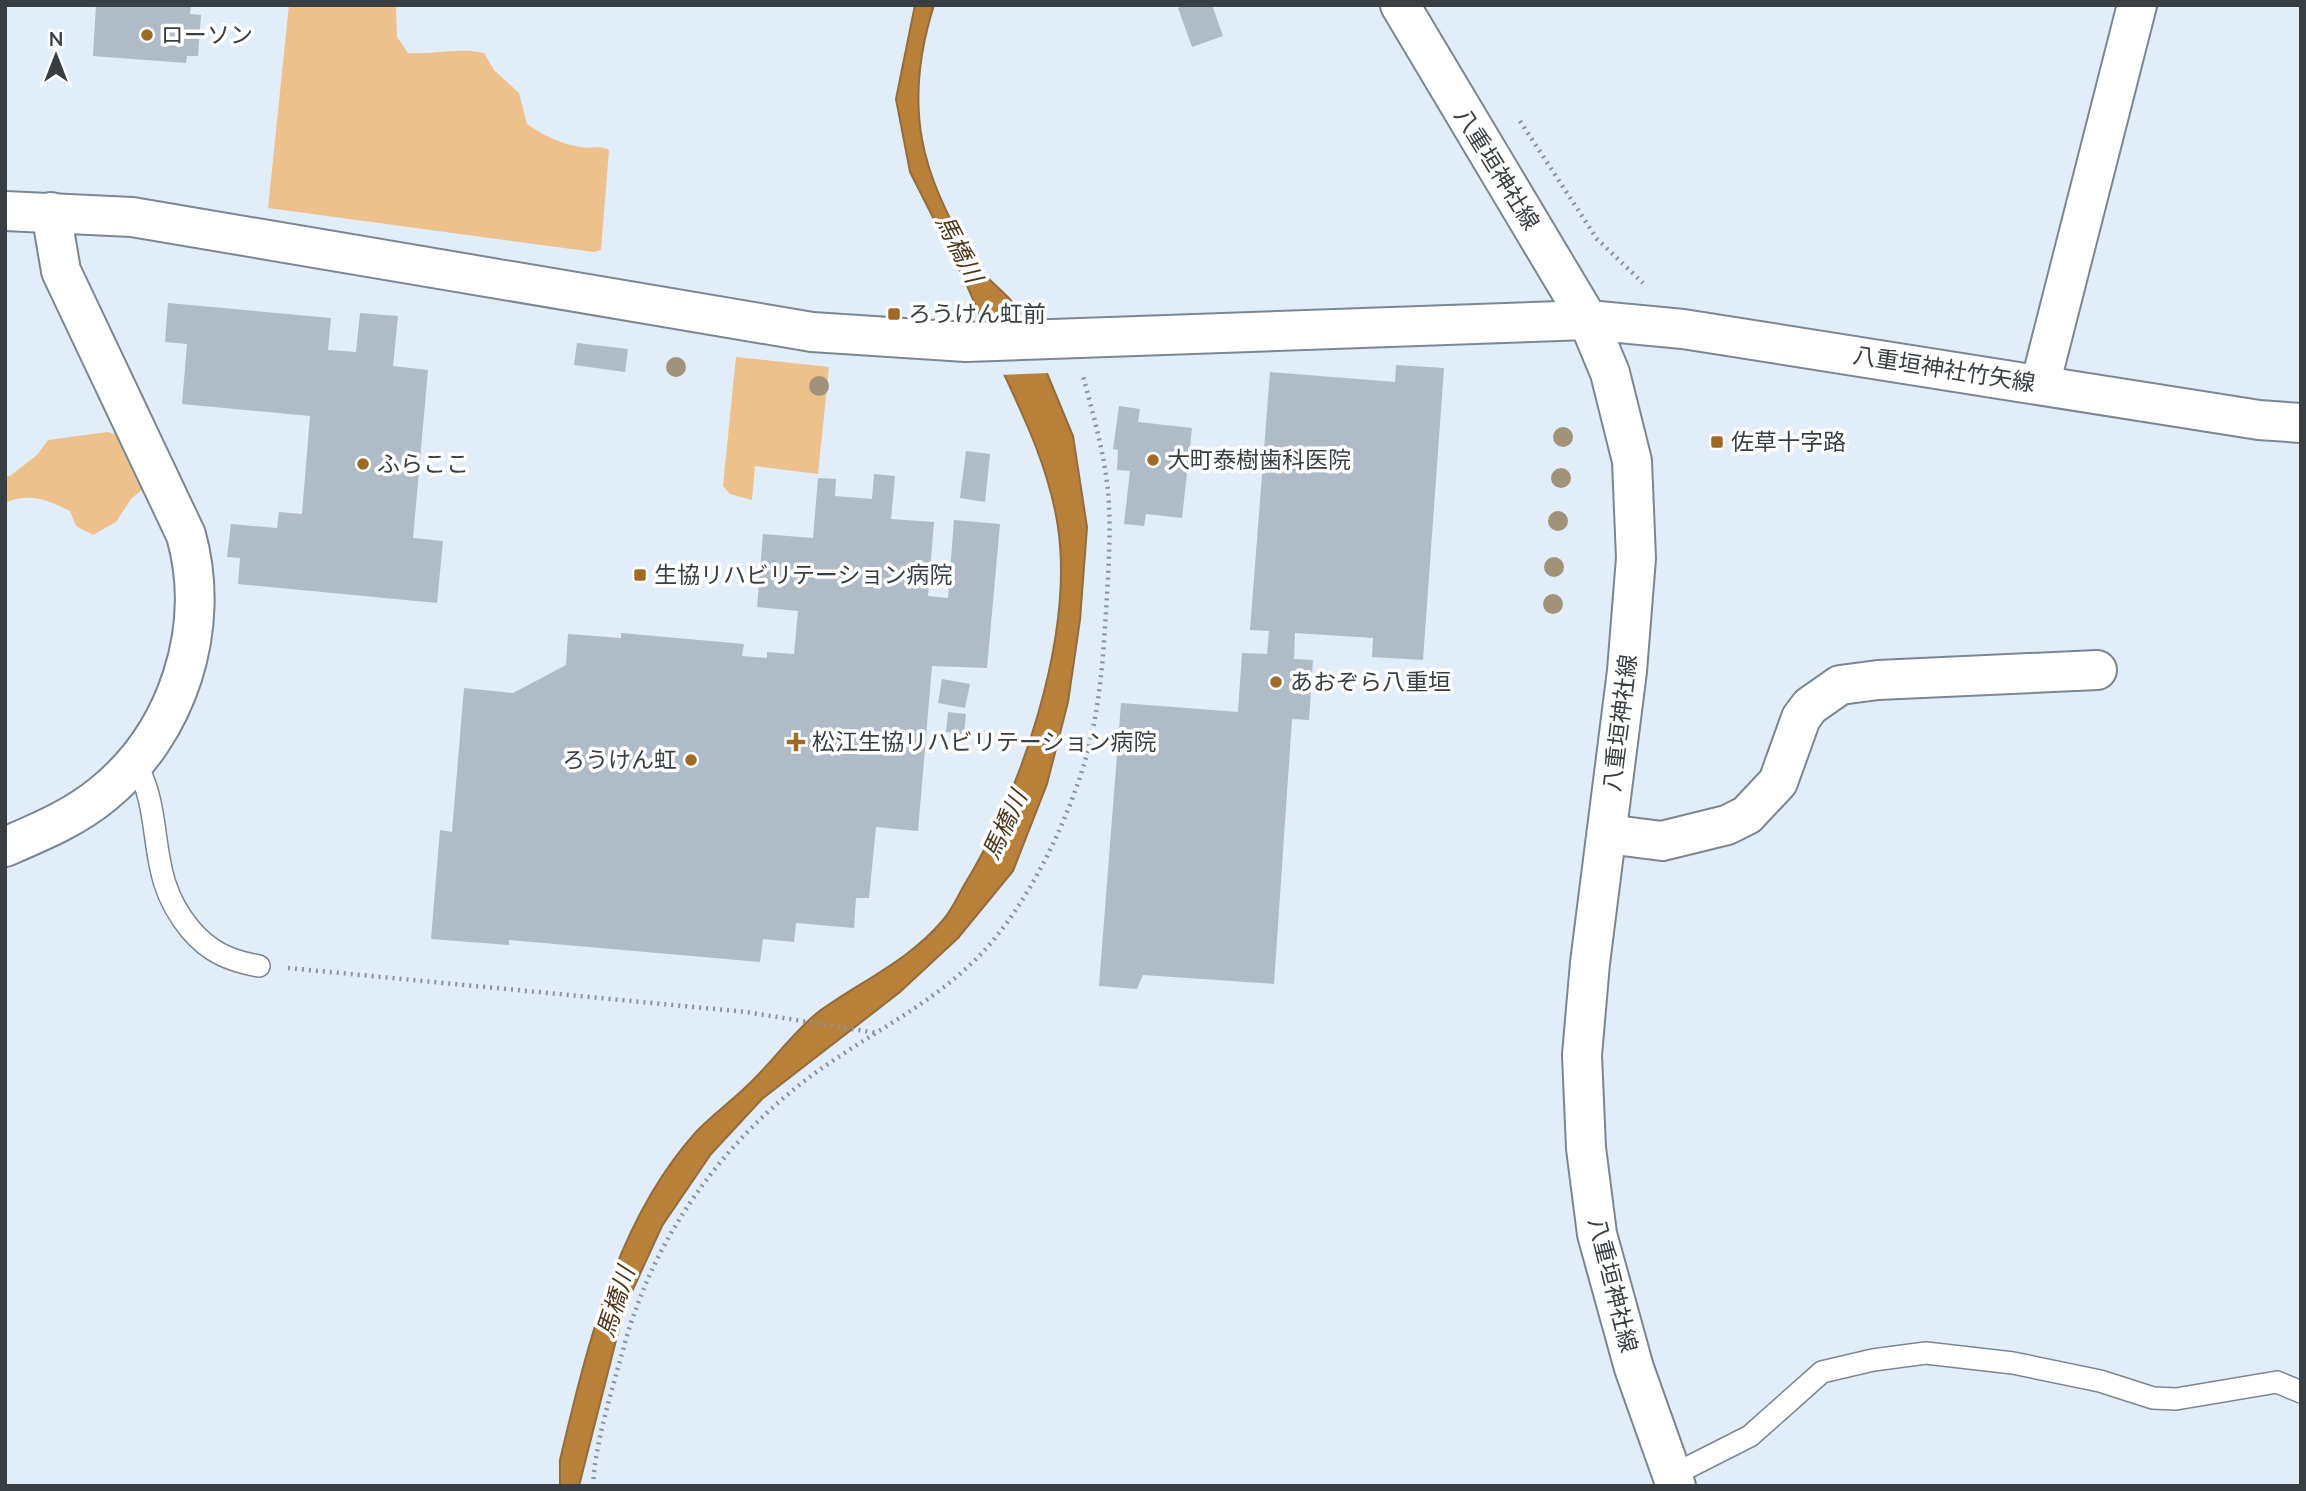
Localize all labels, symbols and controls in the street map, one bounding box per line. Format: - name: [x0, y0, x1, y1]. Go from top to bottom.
- place label: ローソン: [161, 20, 253, 48]
- north arrow: [21, 21, 91, 91]
- text: N: [49, 27, 63, 50]
- marker: ローソン: [139, 27, 155, 43]
- street label: 八重垣神社線: [1449, 103, 1546, 234]
- water label: 馬橋川: [931, 210, 991, 290]
- place label: ろうけん虹前: [908, 299, 1046, 327]
- marker: ろうけん虹前: [886, 306, 902, 322]
- street label: 八重垣神社竹矢線: [1851, 340, 2037, 396]
- place label: 佐草十字路: [1731, 427, 1846, 455]
- marker: 佐草十字路: [1709, 434, 1725, 450]
- place label: 大町泰樹歯科医院: [1167, 445, 1351, 473]
- place label: ふらここ: [377, 449, 469, 477]
- marker: 大町泰樹歯科医院: [1145, 452, 1161, 468]
- marker: ふらここ: [355, 456, 371, 472]
- place label: 生協リハビリテーション病院: [654, 560, 953, 588]
- marker: 生協リハビリテーション病院: [632, 567, 648, 583]
- street label: 八重垣神社線: [1597, 653, 1641, 793]
- place label: あおぞら八重垣: [1290, 667, 1451, 695]
- marker: あおぞら八重垣: [1268, 674, 1284, 690]
- place label: 松江生協リハビリテーション病院: [812, 727, 1157, 755]
- marker: 松江生協リハビリテーション病院: [786, 732, 806, 752]
- place label: ろうけん虹: [562, 745, 677, 773]
- marker: ろうけん虹: [683, 752, 699, 768]
- water label: 馬橋川: [975, 783, 1033, 863]
- street label: 八重垣神社線: [1584, 1214, 1644, 1355]
- water label: 馬橋川: [590, 1260, 640, 1340]

